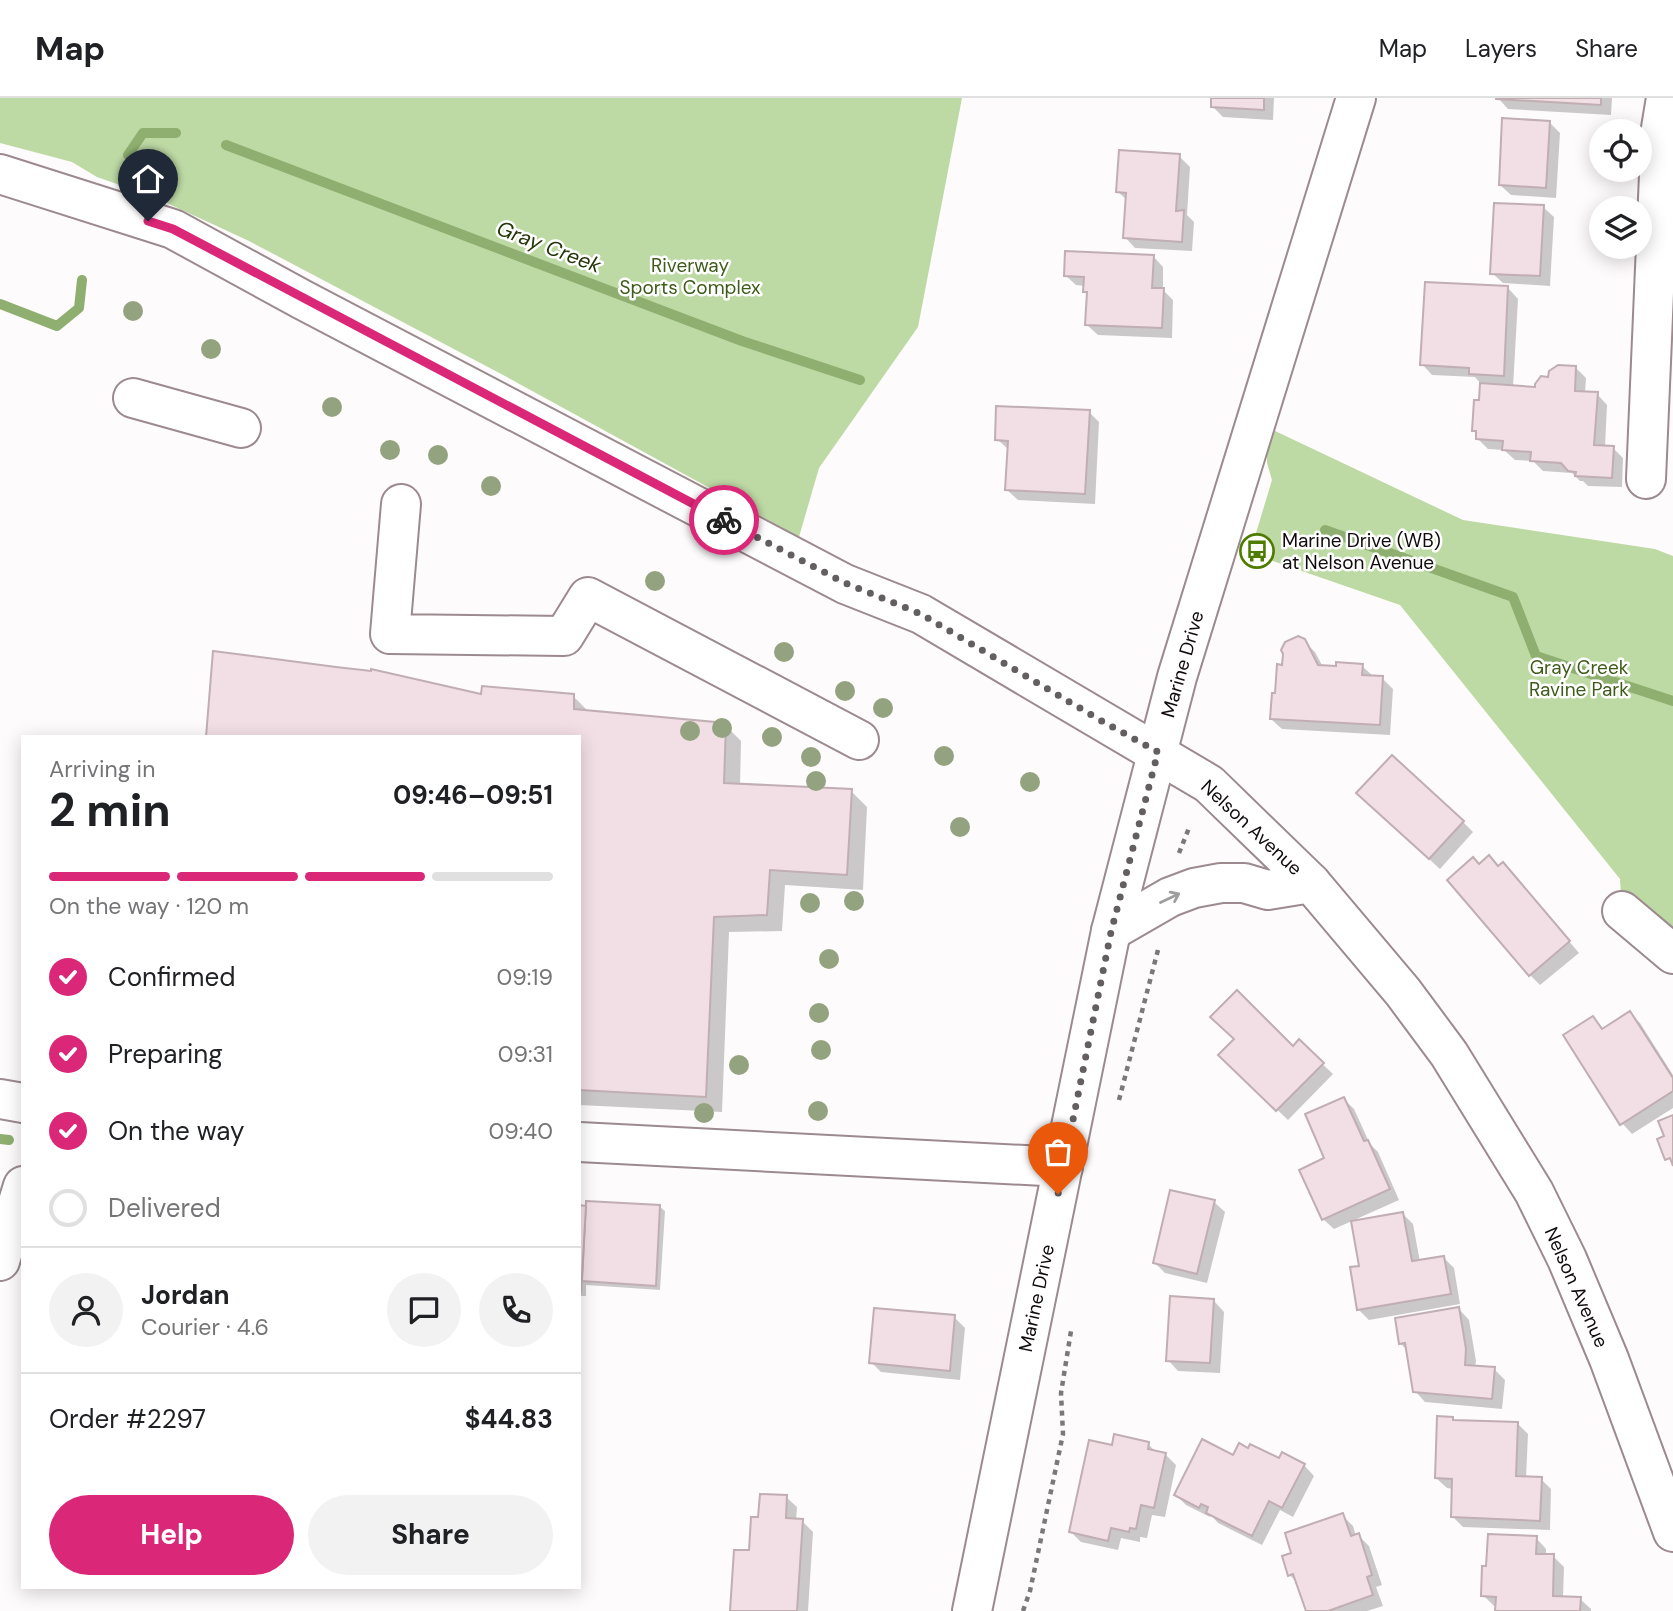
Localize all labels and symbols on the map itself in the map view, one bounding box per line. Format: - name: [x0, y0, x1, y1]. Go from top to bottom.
- pin: [118, 149, 178, 221]
- water label: Gray Creek: [493, 214, 606, 280]
- park label: Riverway Sports Complex: [620, 253, 761, 300]
- courier: [689, 485, 759, 555]
- place label: Marine Drive (WB) at Nelson Avenue: [1282, 528, 1441, 575]
- bus stop icon: Marine Drive (WB) at Nelson Avenue: [1238, 532, 1276, 570]
- street label: Marine Drive: [1155, 608, 1210, 720]
- park label: Gray Creek Ravine Park: [1529, 655, 1629, 702]
- street label: Nelson Avenue: [1196, 774, 1308, 881]
- one-way arrow: [1159, 890, 1180, 904]
- pin: [1028, 1122, 1088, 1194]
- street label: Nelson Avenue: [1539, 1223, 1614, 1351]
- street label: Marine Drive: [1013, 1242, 1060, 1354]

